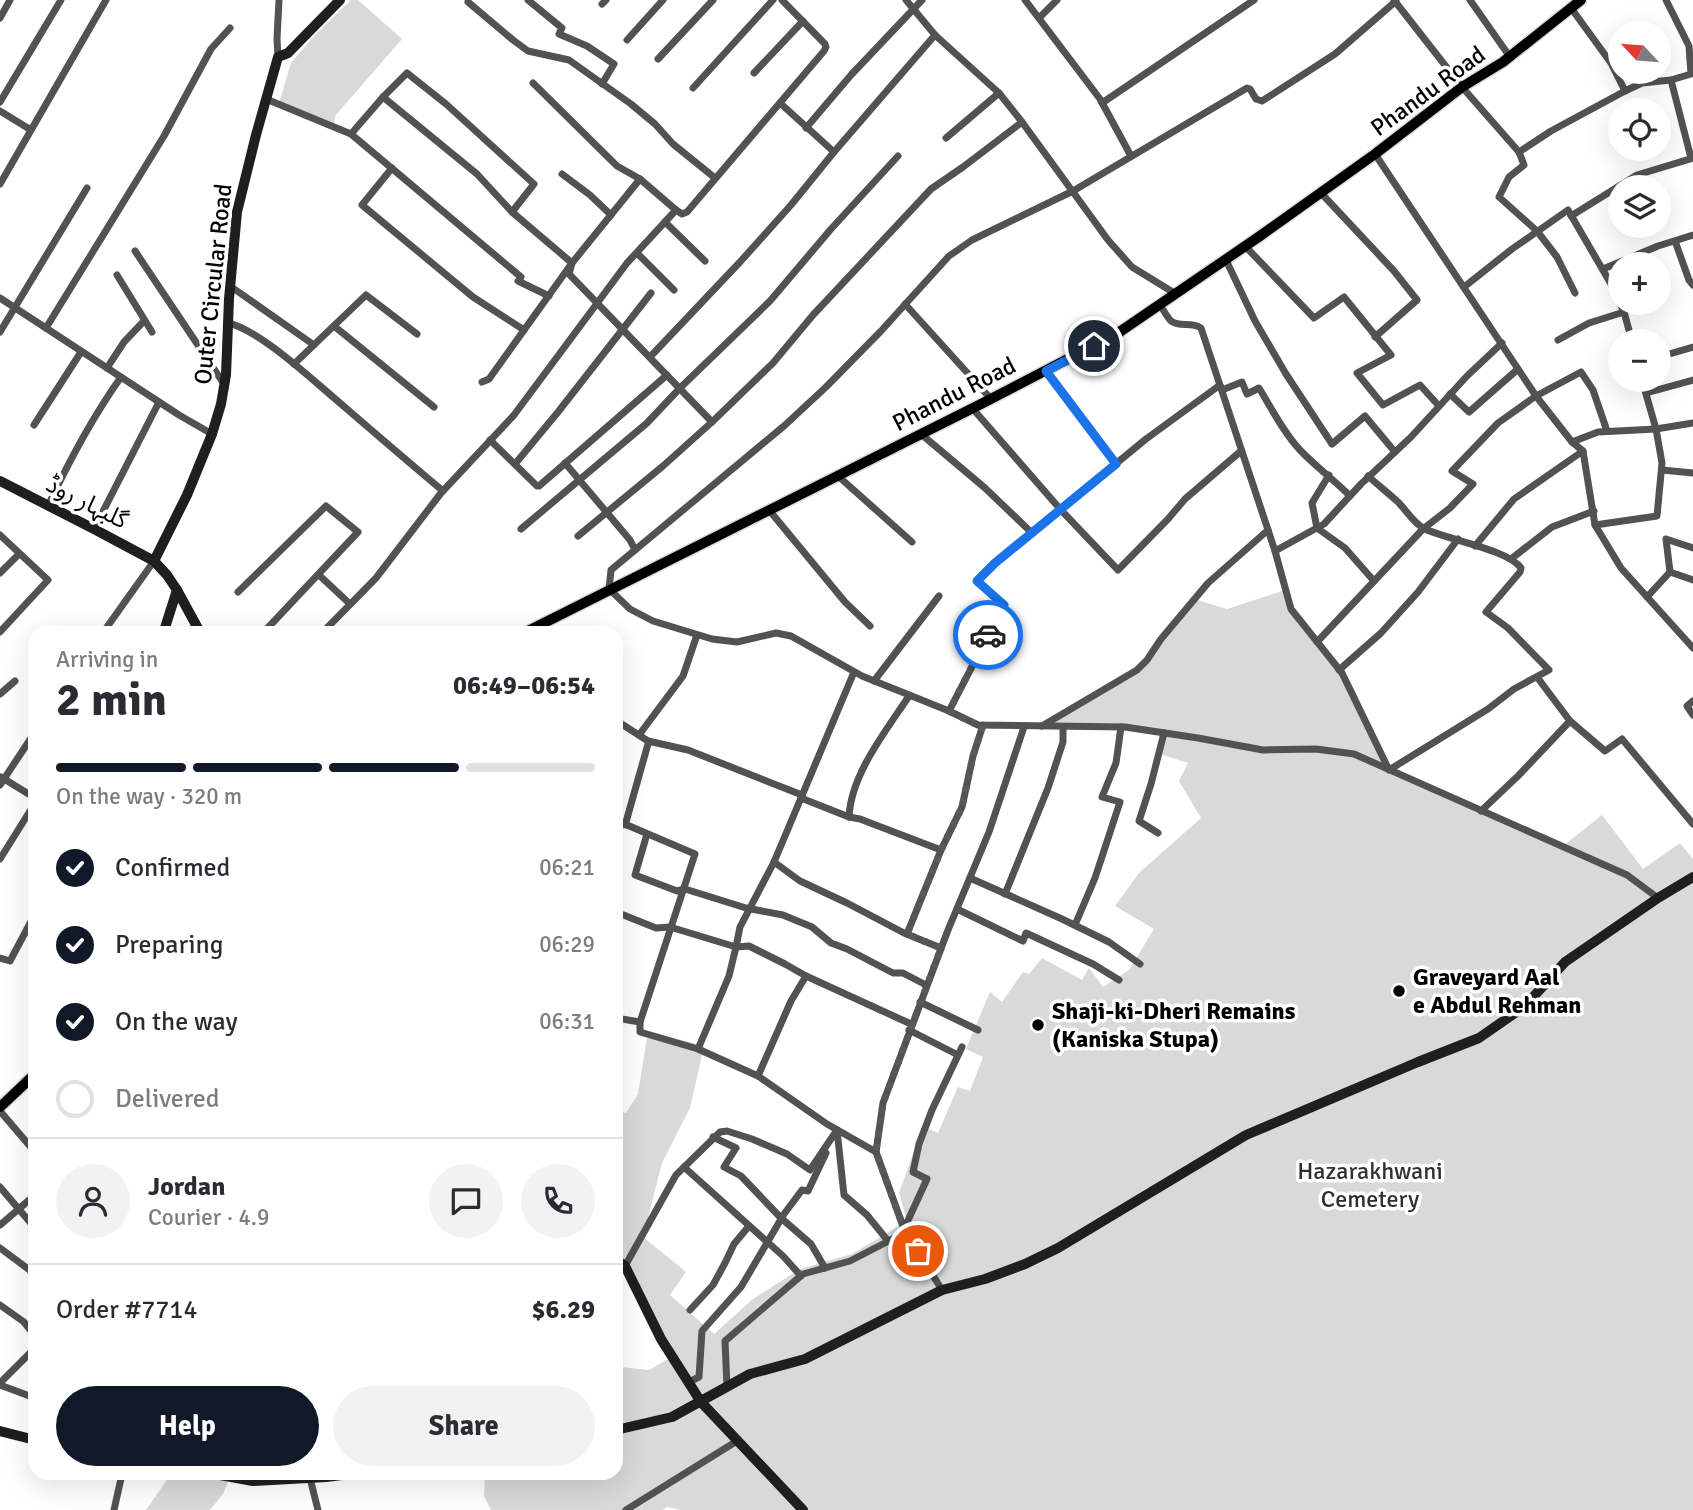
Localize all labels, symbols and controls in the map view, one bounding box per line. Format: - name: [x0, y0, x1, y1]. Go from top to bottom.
- north arrow: [1608, 21, 1671, 84]
- map controls: [1608, 21, 1671, 392]
- street label: Phandu Road: [1365, 39, 1491, 143]
- button: locate: [1608, 98, 1671, 161]
- button: layers: [1608, 175, 1671, 238]
- street label: Outer Circular Road: [188, 182, 238, 386]
- button: +: [1608, 252, 1671, 315]
- pin: [1064, 316, 1124, 376]
- icon: home: [1075, 327, 1113, 365]
- button: −: [1608, 329, 1671, 392]
- street label: Phandu Road: [887, 350, 1021, 438]
- street label: گلبہار روڈ: [41, 469, 134, 536]
- courier: [953, 600, 1023, 670]
- icon: car: [969, 616, 1007, 654]
- text: Arriving in: [56, 645, 158, 674]
- text: 06:49–06:54: [453, 670, 595, 702]
- text: 2 min: [56, 672, 167, 728]
- text: On the way · 320 m: [56, 782, 242, 811]
- icon: check: [56, 849, 94, 887]
- text: Confirmed: [115, 852, 230, 884]
- text: 06:21: [539, 853, 595, 882]
- icon: check: [56, 926, 94, 964]
- text: Preparing: [115, 929, 223, 961]
- text: 06:29: [539, 930, 595, 959]
- place label: Graveyard Aal e Abdul Rehman: [1413, 962, 1581, 1020]
- marker: Graveyard Aal e Abdul Rehman: [1391, 983, 1407, 999]
- place label: Shaji-ki-Dheri Remains (Kaniska Stupa): [1052, 996, 1296, 1054]
- icon: check: [56, 1003, 94, 1041]
- text: On the way: [115, 1006, 238, 1038]
- text: 06:31: [539, 1007, 595, 1036]
- marker: Shaji-ki-Dheri Remains (Kaniska Stupa): [1030, 1017, 1046, 1033]
- text: Delivered: [115, 1083, 220, 1115]
- park label: Hazarakhwani Cemetery: [1297, 1156, 1443, 1214]
- button: person: [56, 1164, 130, 1238]
- button: chat: [429, 1164, 503, 1238]
- button: phone: [521, 1164, 595, 1238]
- text: Jordan: [148, 1171, 225, 1203]
- text: Courier · 4.9: [148, 1203, 269, 1232]
- pin: [888, 1221, 948, 1281]
- icon: bag: [899, 1232, 937, 1270]
- text: Order #7714: [56, 1294, 197, 1326]
- text: $6.29: [531, 1294, 595, 1326]
- button: Help: [56, 1386, 319, 1466]
- button: Share: [333, 1386, 595, 1466]

